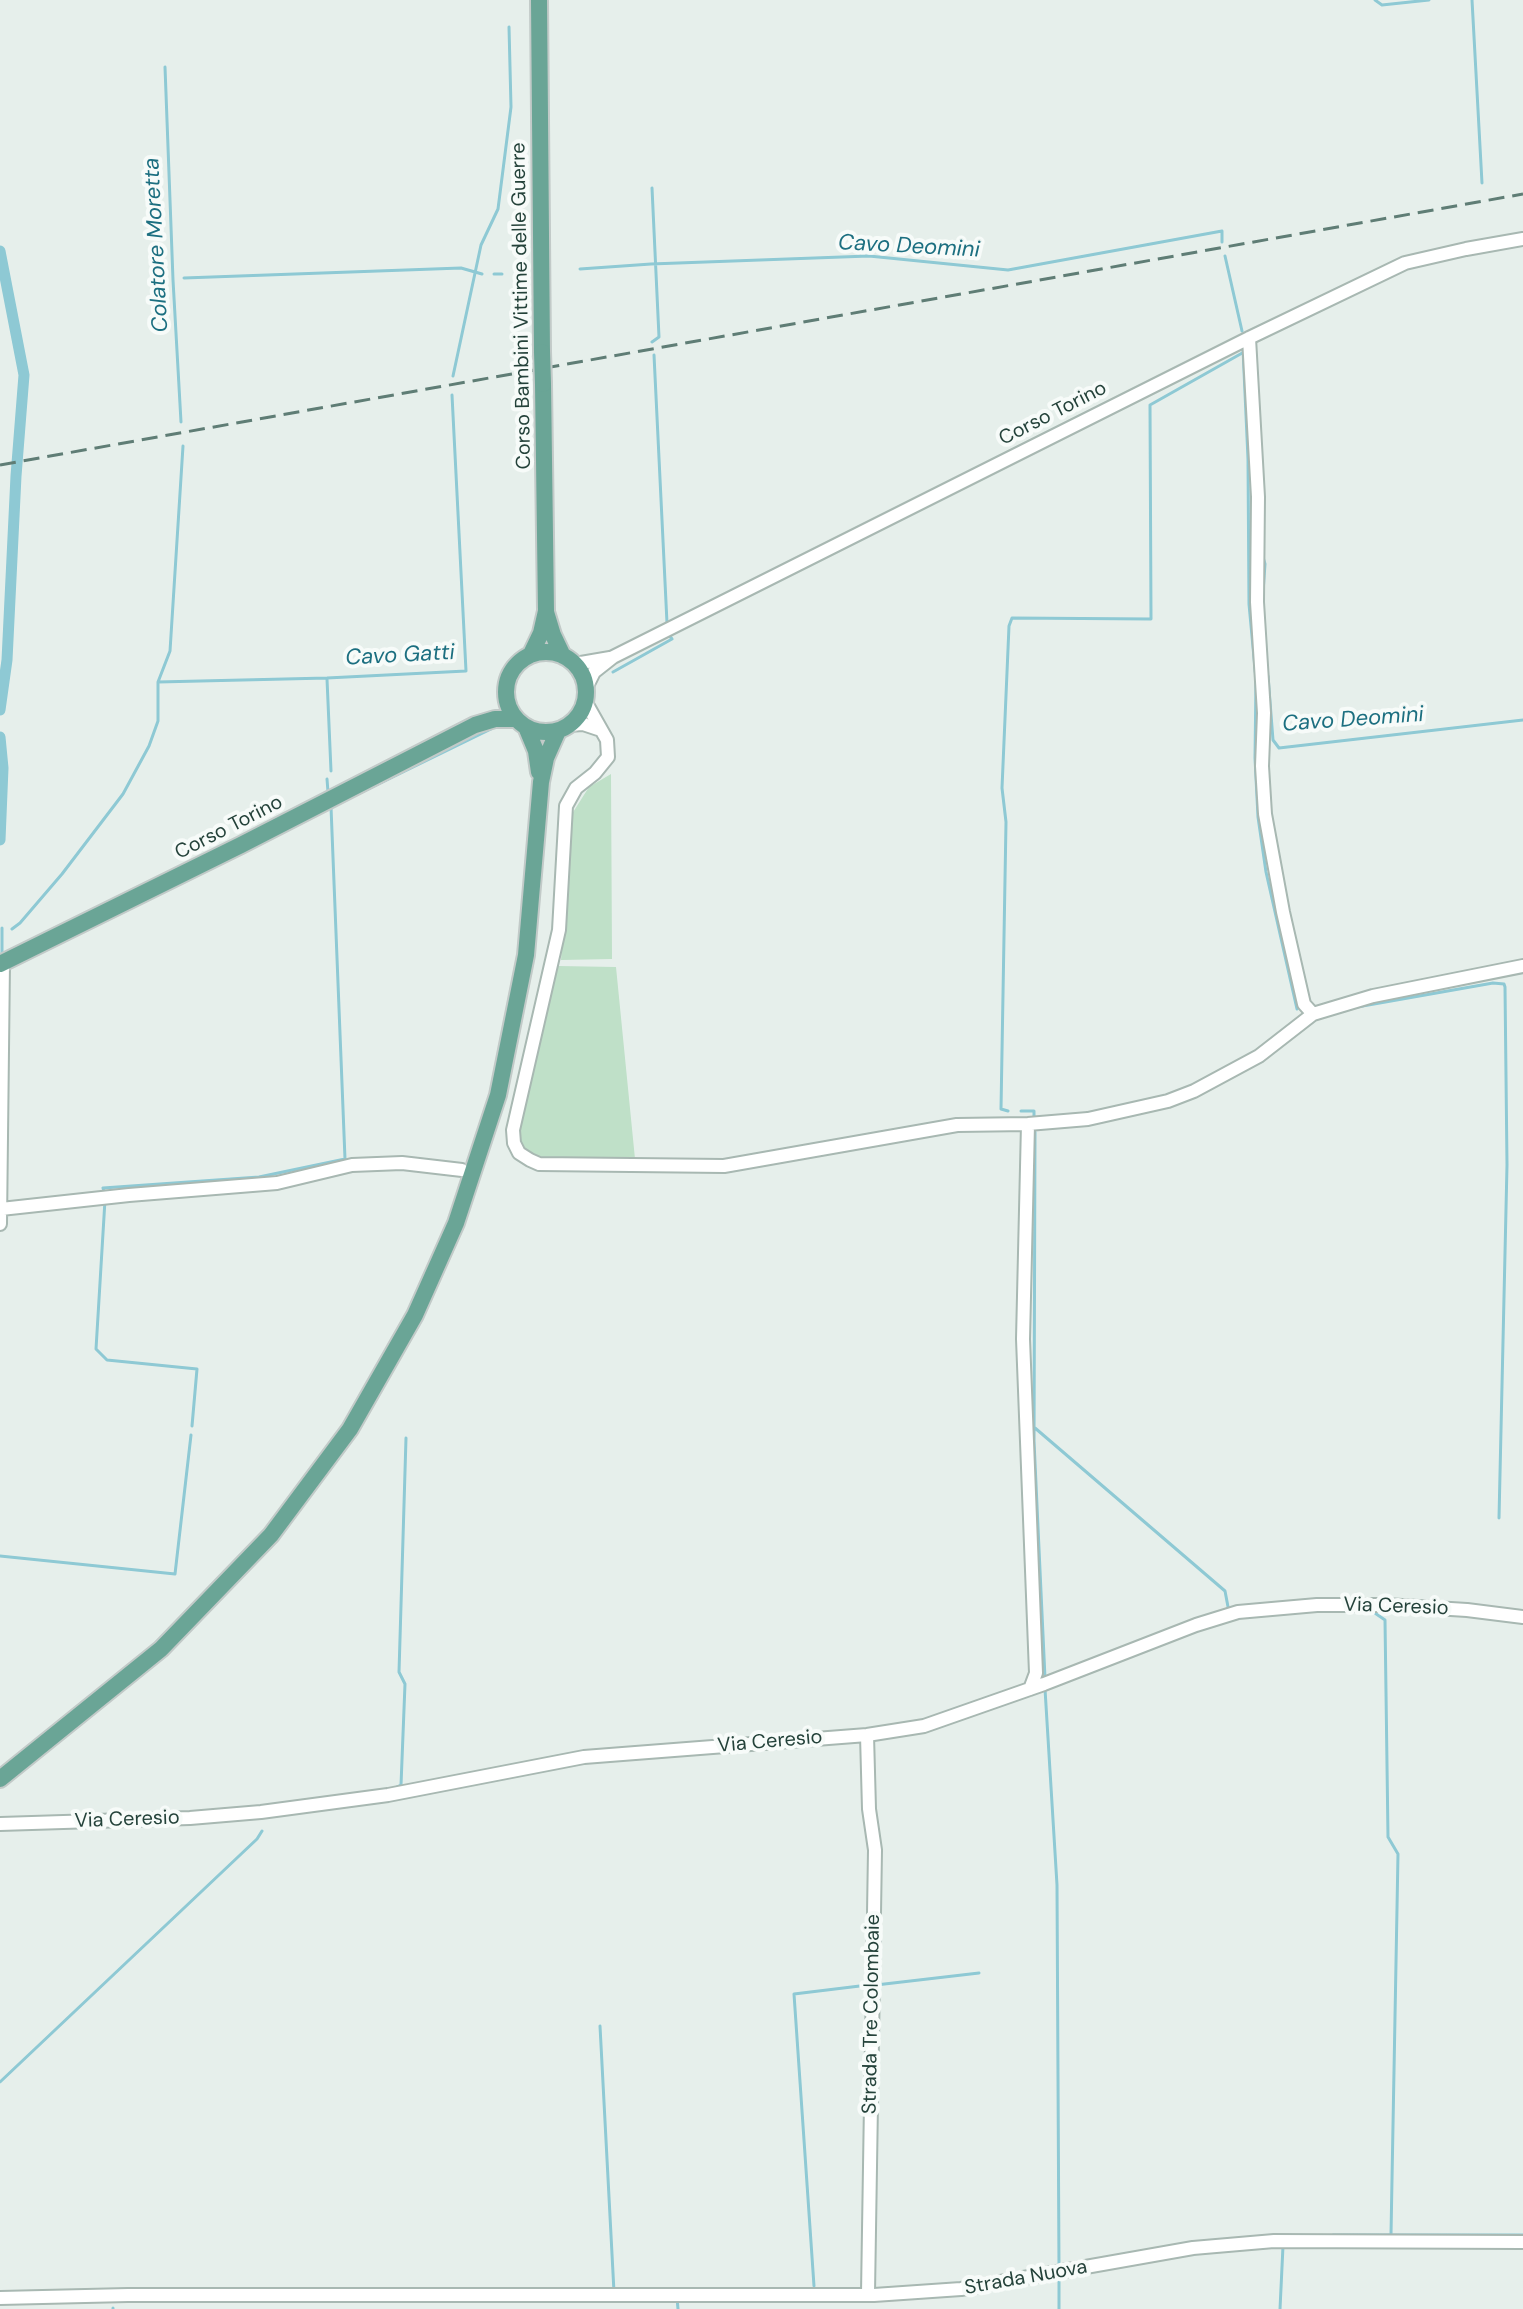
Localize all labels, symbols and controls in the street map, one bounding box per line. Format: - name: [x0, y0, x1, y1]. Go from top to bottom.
- street label: Corso Bambini Vittime delle Guerre: [507, 142, 537, 470]
- water label: Colatore Moretta: [139, 157, 175, 333]
- water label: Cavo Deomini: [837, 230, 981, 264]
- street label: Corso Torino: [995, 377, 1111, 451]
- water label: Cavo Gatti: [345, 640, 455, 672]
- water label: Cavo Deomini: [1281, 702, 1425, 738]
- street label: Corso Torino: [171, 791, 287, 865]
- street label: Via Ceresio: [1343, 1593, 1449, 1621]
- street label: Via Ceresio: [717, 1725, 823, 1759]
- street label: Via Ceresio: [74, 1806, 180, 1834]
- street label: Strada Tre Colombaie: [858, 1914, 886, 2114]
- street label: Strada Nuova: [963, 2255, 1089, 2301]

